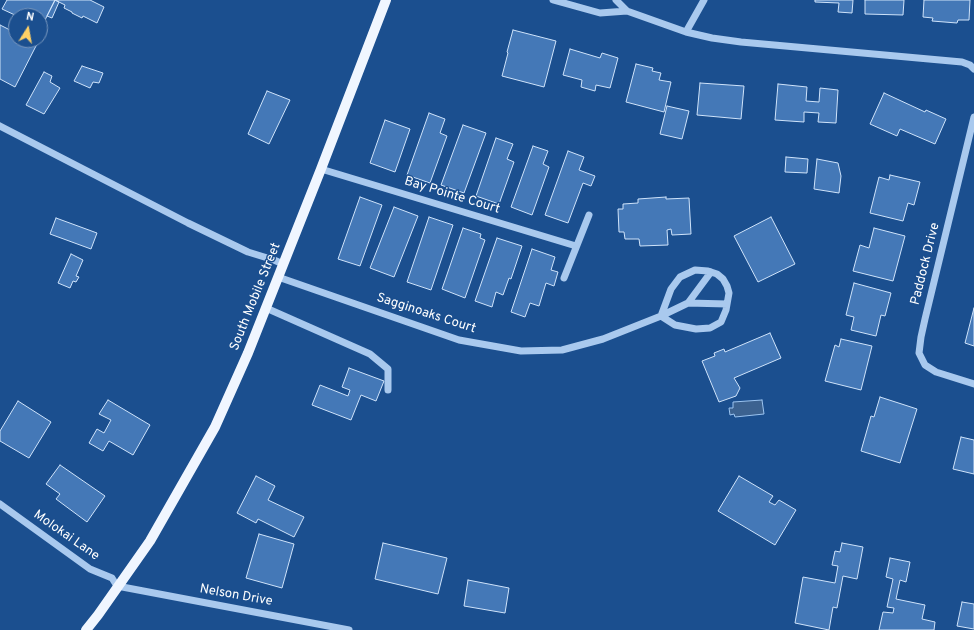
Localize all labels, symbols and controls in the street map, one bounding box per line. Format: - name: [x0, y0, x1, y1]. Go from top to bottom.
- north arrow: [8, 8, 48, 48]
- text: N: [25, 10, 35, 25]
- street label: Bay Pointe Court: [402, 174, 502, 218]
- street label: Paddock Drive: [908, 221, 944, 307]
- street label: South Mobile Street: [227, 241, 285, 353]
- street label: Sagginoaks Court: [374, 291, 478, 337]
- street label: Molokai Lane: [30, 508, 102, 564]
- street label: Nelson Drive: [198, 582, 274, 610]

